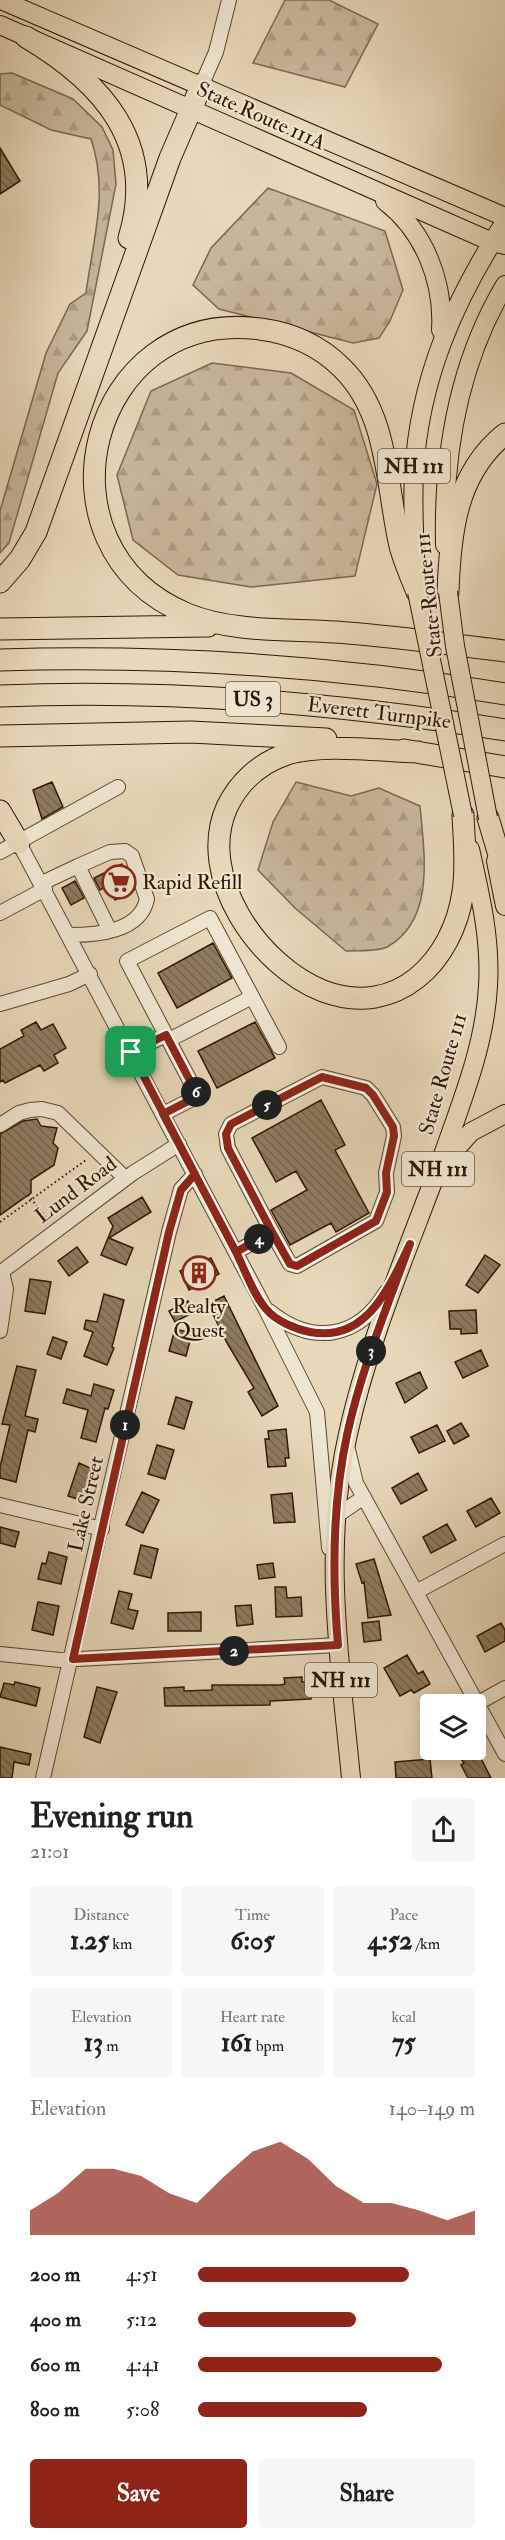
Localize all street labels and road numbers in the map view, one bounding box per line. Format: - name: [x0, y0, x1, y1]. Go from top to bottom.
- street label: State Route 111A: [192, 75, 330, 157]
- road number: NH 111: [378, 449, 450, 483]
- street label: State Route 111: [409, 531, 449, 659]
- road number: US 3: [226, 682, 280, 716]
- street label: Everett Turnpike: [306, 691, 453, 735]
- street label: State Route 111: [413, 1010, 473, 1138]
- street label: Lund Road: [30, 1150, 123, 1230]
- road number: NH 111: [402, 1152, 474, 1186]
- street label: Lake Street: [62, 1453, 110, 1554]
- road number: NH 111: [305, 1663, 377, 1697]

